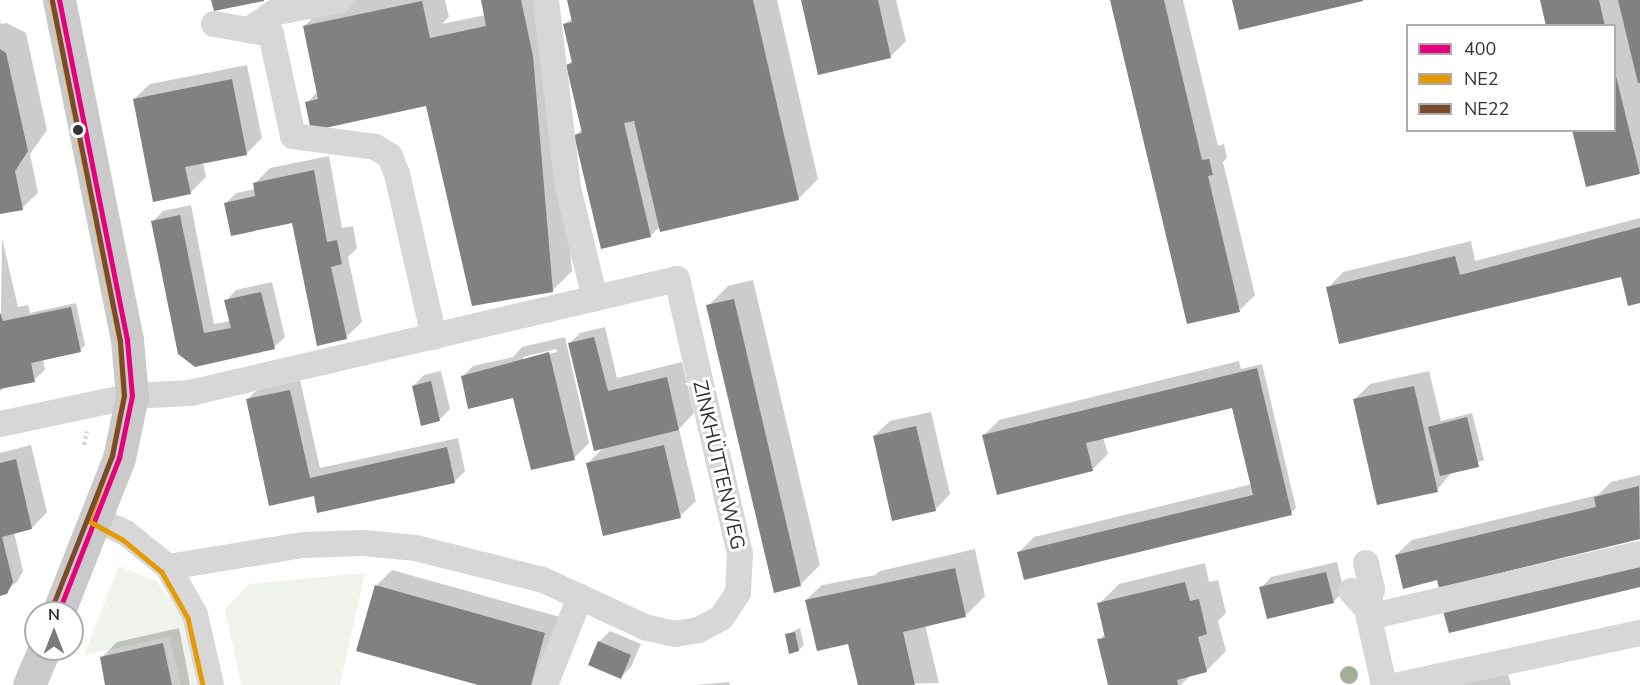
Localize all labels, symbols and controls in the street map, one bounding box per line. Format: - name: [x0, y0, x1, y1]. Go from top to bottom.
- legend: [1406, 24, 1616, 132]
- text: 400: [1464, 37, 1496, 61]
- text: NE2: [1464, 67, 1499, 91]
- text: NE22: [1464, 97, 1509, 121]
- unlabelled marker: [72, 124, 84, 136]
- street label: ZINKHÜTTENWEG: [688, 378, 750, 552]
- north arrow: [24, 601, 84, 661]
- text: N: [48, 604, 60, 626]

